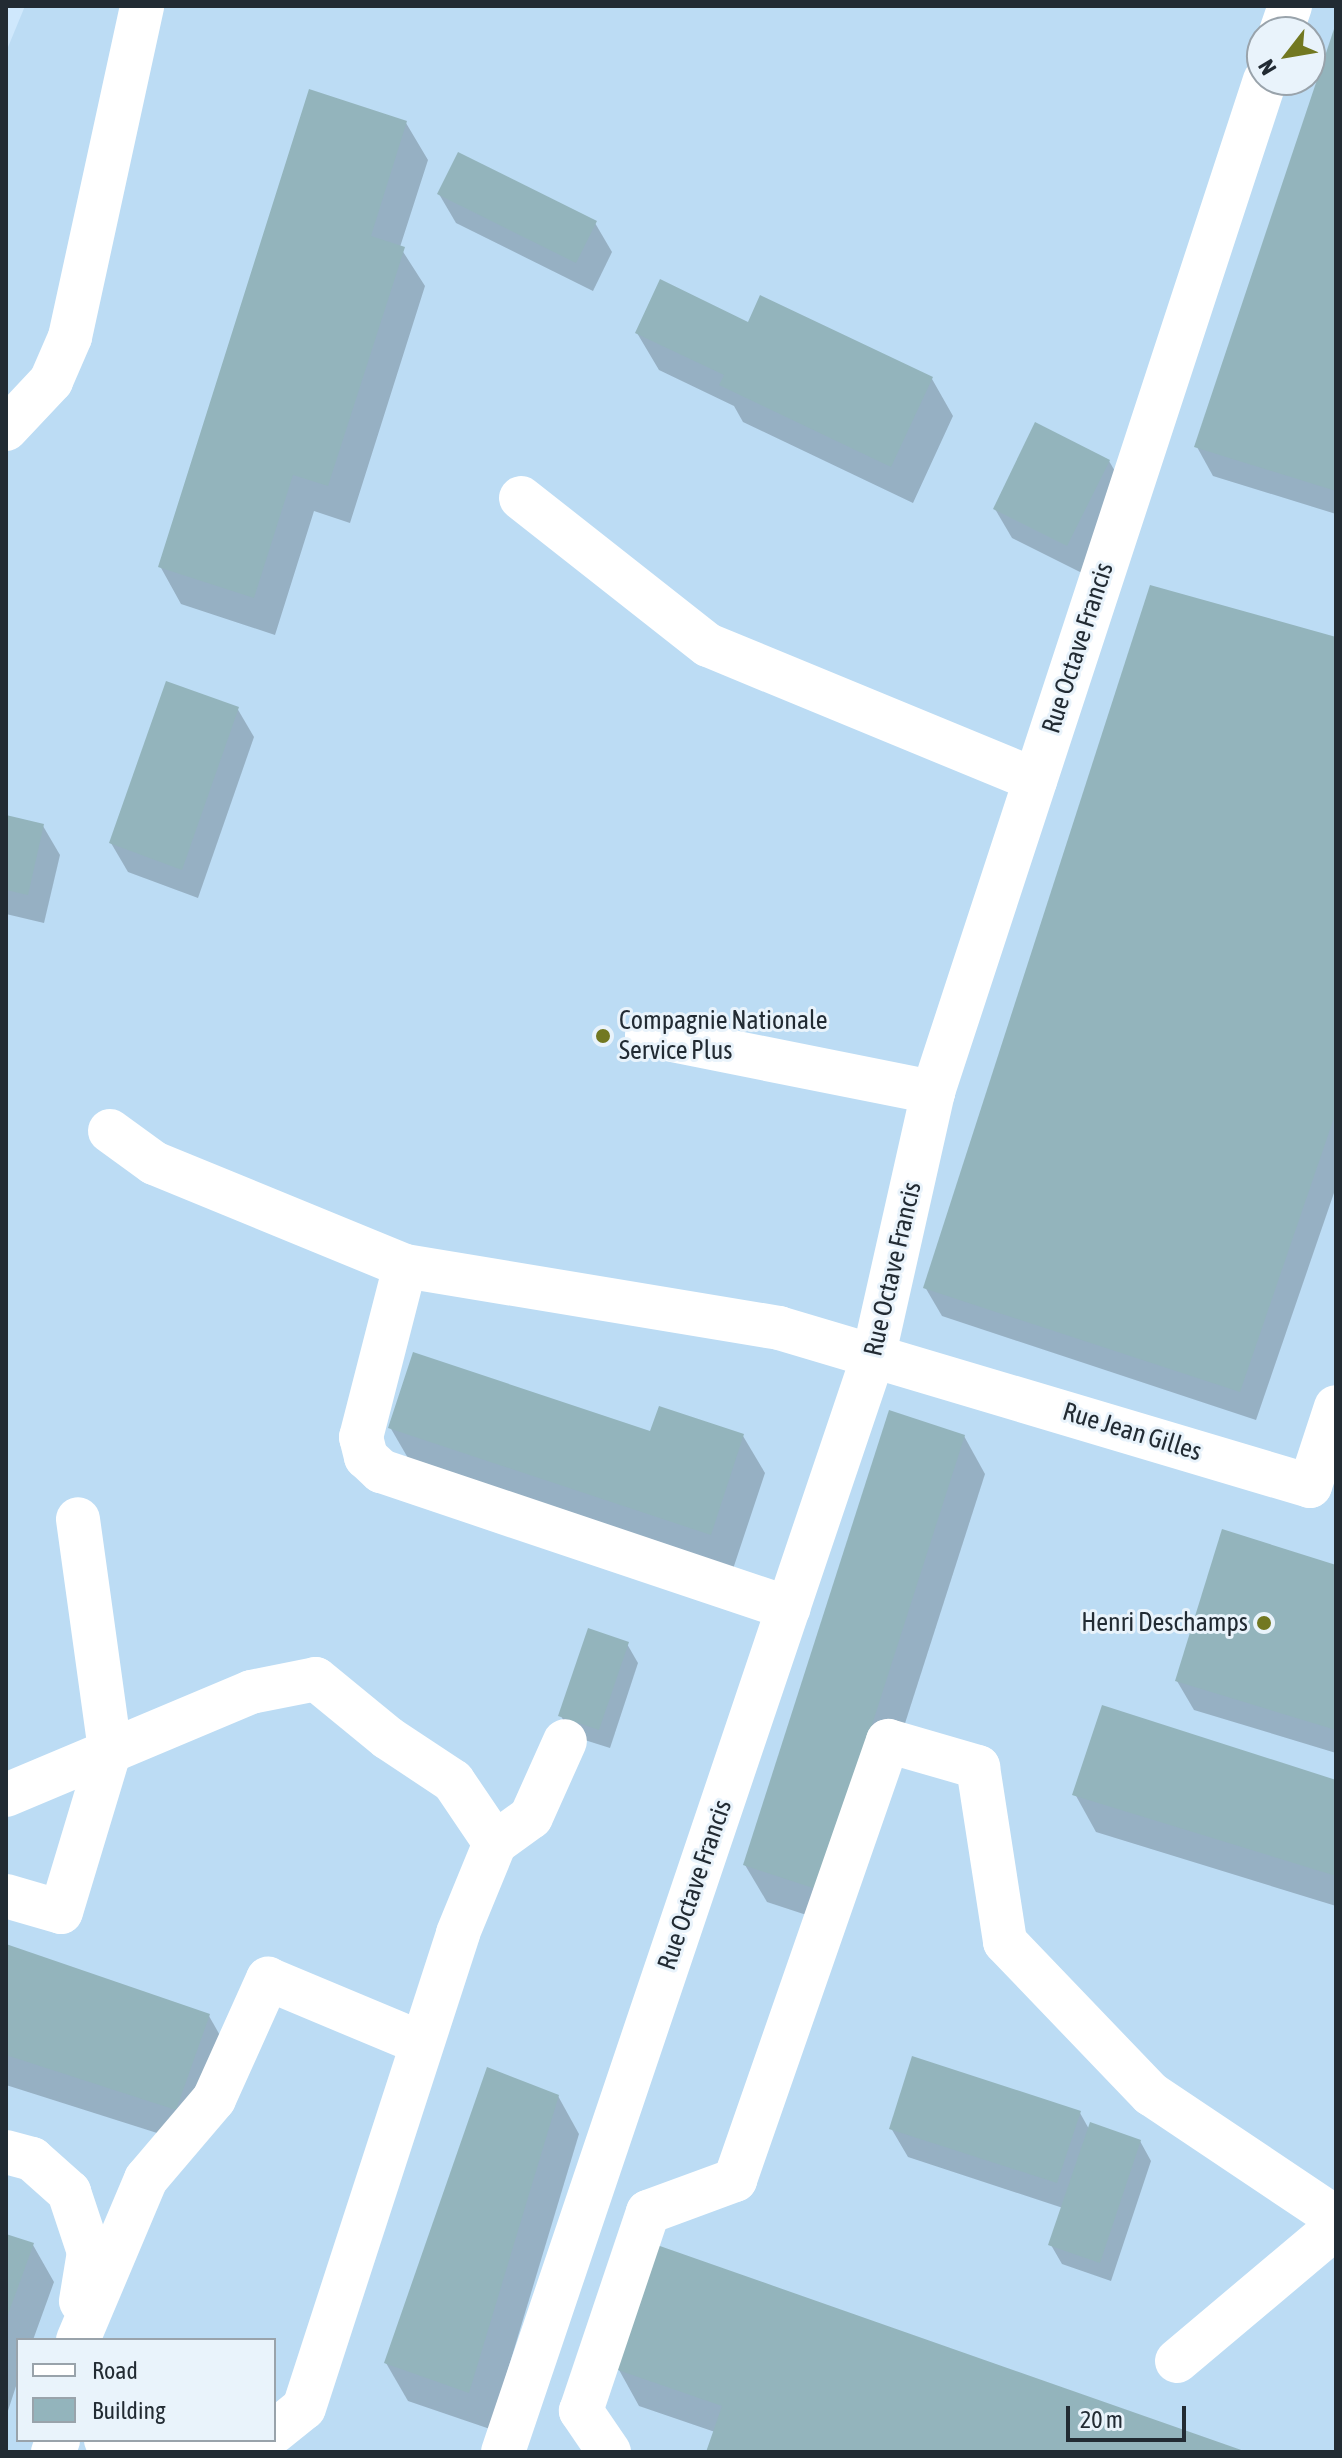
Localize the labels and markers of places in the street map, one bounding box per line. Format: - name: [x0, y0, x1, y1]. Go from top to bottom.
- place label: Compagnie Nationale Service Plus: [619, 1005, 827, 1066]
- marker: Compagnie Nationale Service Plus: [594, 1027, 612, 1045]
- place label: Henri Deschamps: [1081, 1607, 1248, 1639]
- marker: Henri Deschamps: [1255, 1614, 1273, 1632]

